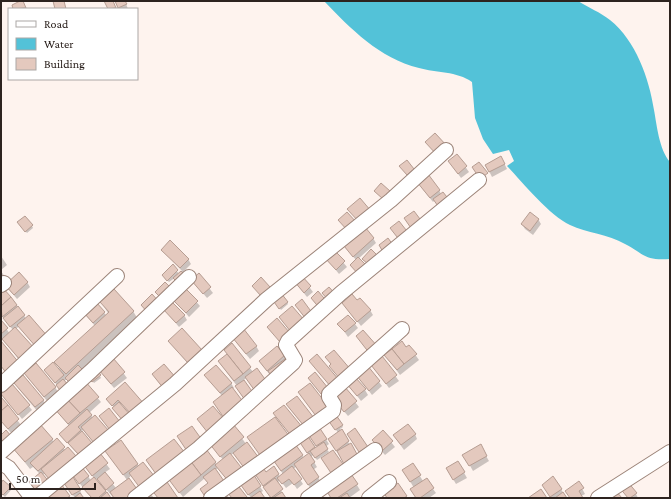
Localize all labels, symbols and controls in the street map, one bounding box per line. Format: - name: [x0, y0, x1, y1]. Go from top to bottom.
- legend: [8, 8, 138, 80]
- text: Road: [44, 17, 69, 31]
- text: Water: [44, 37, 74, 51]
- text: Building: [44, 57, 85, 71]
- scale bar: [10, 465, 95, 491]
- text: 50 m: [16, 472, 41, 486]

